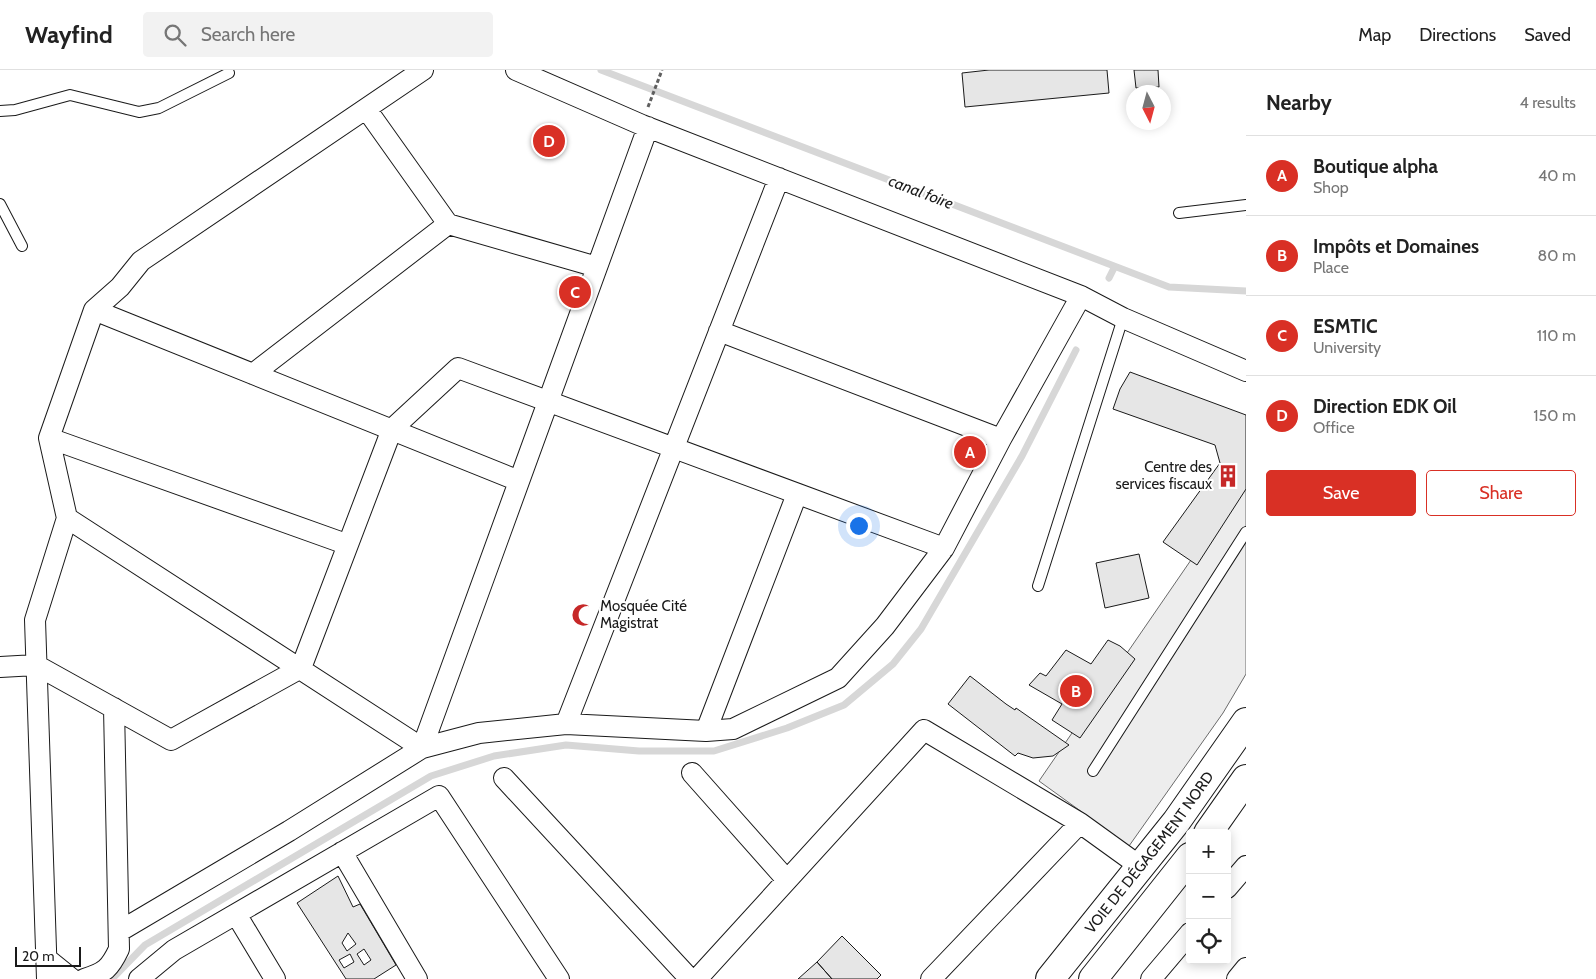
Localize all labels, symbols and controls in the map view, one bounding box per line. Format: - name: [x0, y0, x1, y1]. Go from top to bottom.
- search box: [143, 12, 493, 57]
- text: Wayfind: [25, 20, 113, 49]
- icon: search: [161, 21, 189, 49]
- text: Search here: [201, 23, 295, 46]
- text: Map: [1358, 24, 1391, 46]
- text: Directions: [1419, 24, 1496, 46]
- text: Saved: [1524, 24, 1571, 46]
- north arrow: [1126, 85, 1171, 130]
- text: Nearby: [1266, 90, 1332, 115]
- text: 4 results: [1519, 93, 1576, 112]
- pin: D: [533, 122, 565, 160]
- text: Boutique alpha: [1313, 155, 1438, 178]
- text: A: [1277, 166, 1287, 185]
- text: 40 m: [1538, 166, 1576, 185]
- water label: canal foire: [886, 171, 956, 213]
- text: Shop: [1313, 178, 1349, 197]
- text: Impôts et Domaines: [1313, 235, 1479, 258]
- text: B: [1277, 246, 1287, 265]
- text: 80 m: [1538, 246, 1576, 265]
- text: Place: [1313, 258, 1349, 277]
- pin: C: [559, 273, 591, 311]
- text: ESMTIC: [1313, 315, 1378, 338]
- text: C: [1277, 326, 1287, 345]
- text: 110 m: [1537, 326, 1576, 345]
- text: University: [1313, 338, 1381, 357]
- text: Direction EDK Oil: [1313, 395, 1457, 418]
- text: D: [1276, 406, 1288, 425]
- text: 150 m: [1533, 406, 1576, 425]
- text: Office: [1313, 418, 1355, 437]
- pin: A: [954, 433, 986, 471]
- place label: Centre des services fiscaux: [1116, 458, 1212, 493]
- building icon: Centre des services fiscaux: [1215, 463, 1241, 489]
- button: Save: [1266, 470, 1416, 516]
- button: Share: [1426, 470, 1576, 516]
- your location: [846, 513, 872, 539]
- place label: Mosquée Cité Magistrat: [600, 597, 687, 632]
- mosque icon: Mosquée Cité Magistrat: [570, 602, 596, 628]
- pin: B: [1060, 672, 1092, 710]
- street label: VOIE DE DÉGAGEMENT NORD: [1081, 768, 1218, 937]
- map controls: [1186, 829, 1231, 964]
- button: +: [1186, 829, 1231, 874]
- button: −: [1186, 874, 1231, 919]
- button: locate: [1186, 919, 1231, 964]
- scale bar: [15, 944, 81, 967]
- text: 20 m: [22, 947, 55, 965]

